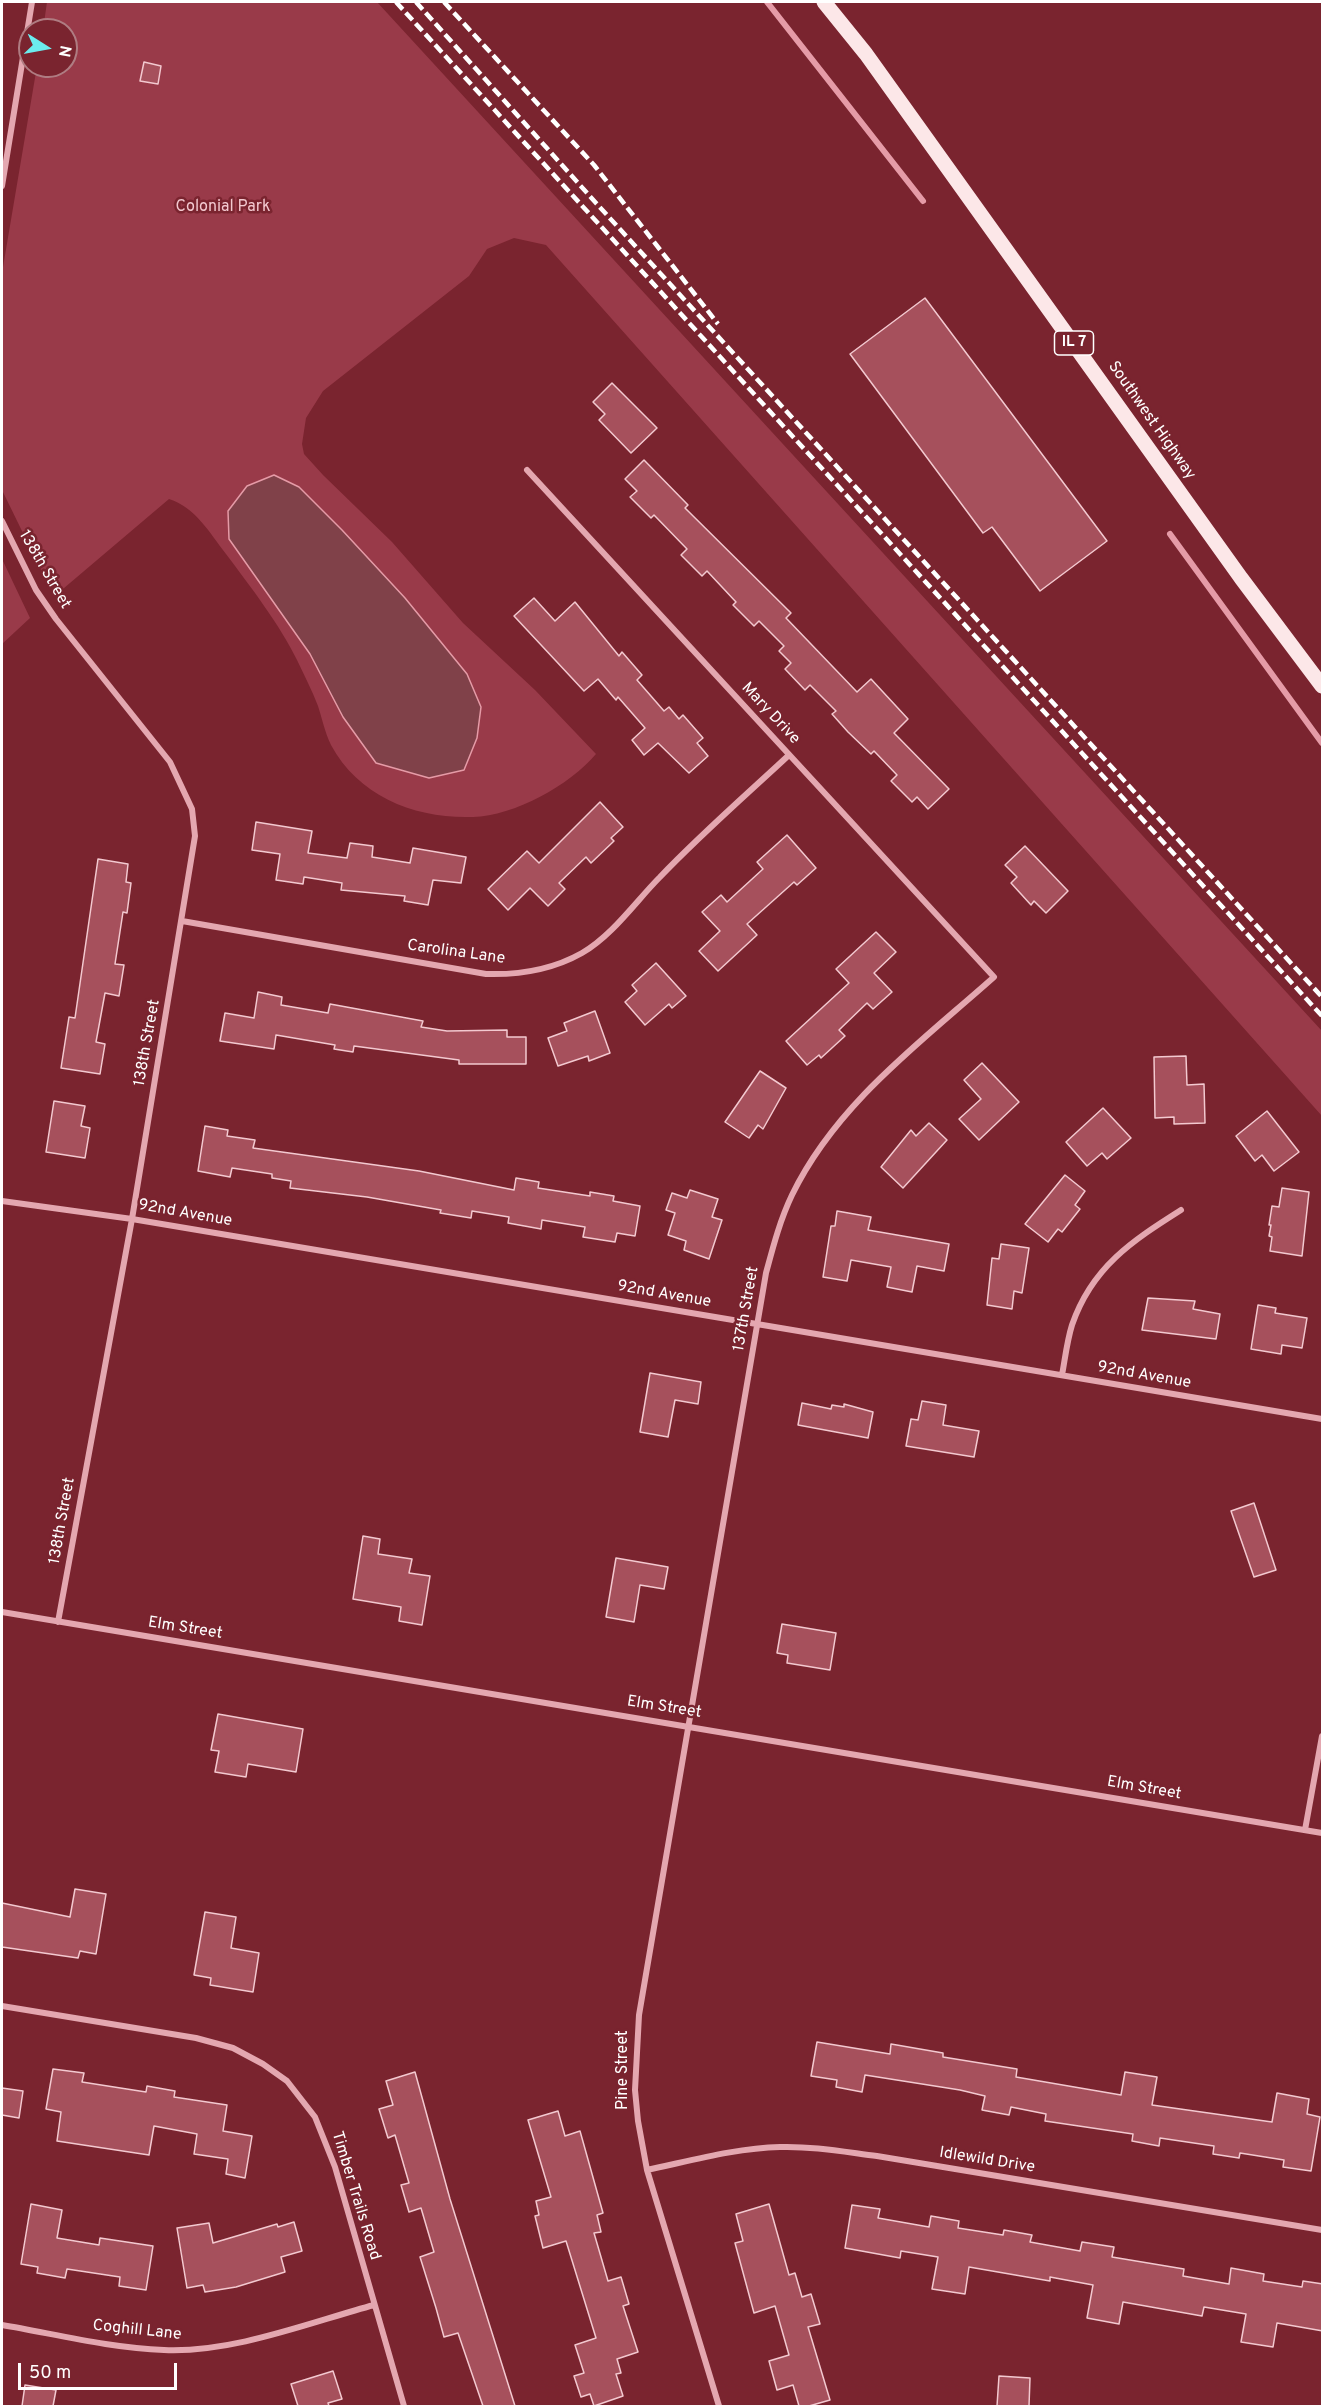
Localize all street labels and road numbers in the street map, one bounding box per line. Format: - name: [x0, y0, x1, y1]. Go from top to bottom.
- road number: IL 7: [1054, 331, 1094, 355]
- street label: Southwest Highway: [1103, 358, 1199, 484]
- street label: 138th Street: [14, 527, 74, 613]
- street label: Mary Drive: [737, 679, 803, 749]
- street label: Carolina Lane: [406, 937, 506, 969]
- street label: 138th Street: [131, 998, 165, 1088]
- street label: 92nd Avenue: [137, 1196, 233, 1232]
- street label: 137th Street: [730, 1265, 764, 1353]
- street label: 92nd Avenue: [616, 1277, 712, 1313]
- street label: 92nd Avenue: [1096, 1358, 1192, 1394]
- street label: 138th Street: [46, 1476, 80, 1566]
- street label: Elm Street: [146, 1614, 224, 1644]
- street label: Elm Street: [625, 1693, 703, 1723]
- street label: Elm Street: [1105, 1773, 1183, 1805]
- street label: Pine Street: [614, 2030, 634, 2110]
- street label: Timber Trails Road: [326, 2129, 384, 2263]
- street label: Idlewild Drive: [938, 2144, 1036, 2178]
- street label: Coghill Lane: [92, 2317, 182, 2345]

